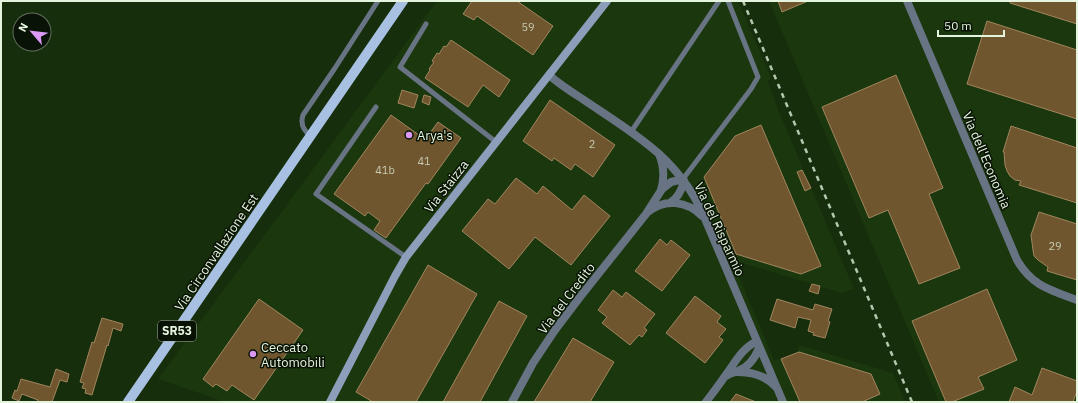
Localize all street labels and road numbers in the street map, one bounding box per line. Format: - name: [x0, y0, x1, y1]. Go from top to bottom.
- street label: Via dell'Economia: [959, 109, 1015, 211]
- street label: Via Staizza: [420, 156, 472, 216]
- street label: Via del Risparmio: [690, 180, 749, 279]
- street label: Via Circonvallazione Est: [171, 190, 262, 314]
- street label: Via del Credito: [534, 259, 599, 337]
- road number: SR53: [158, 321, 196, 341]

